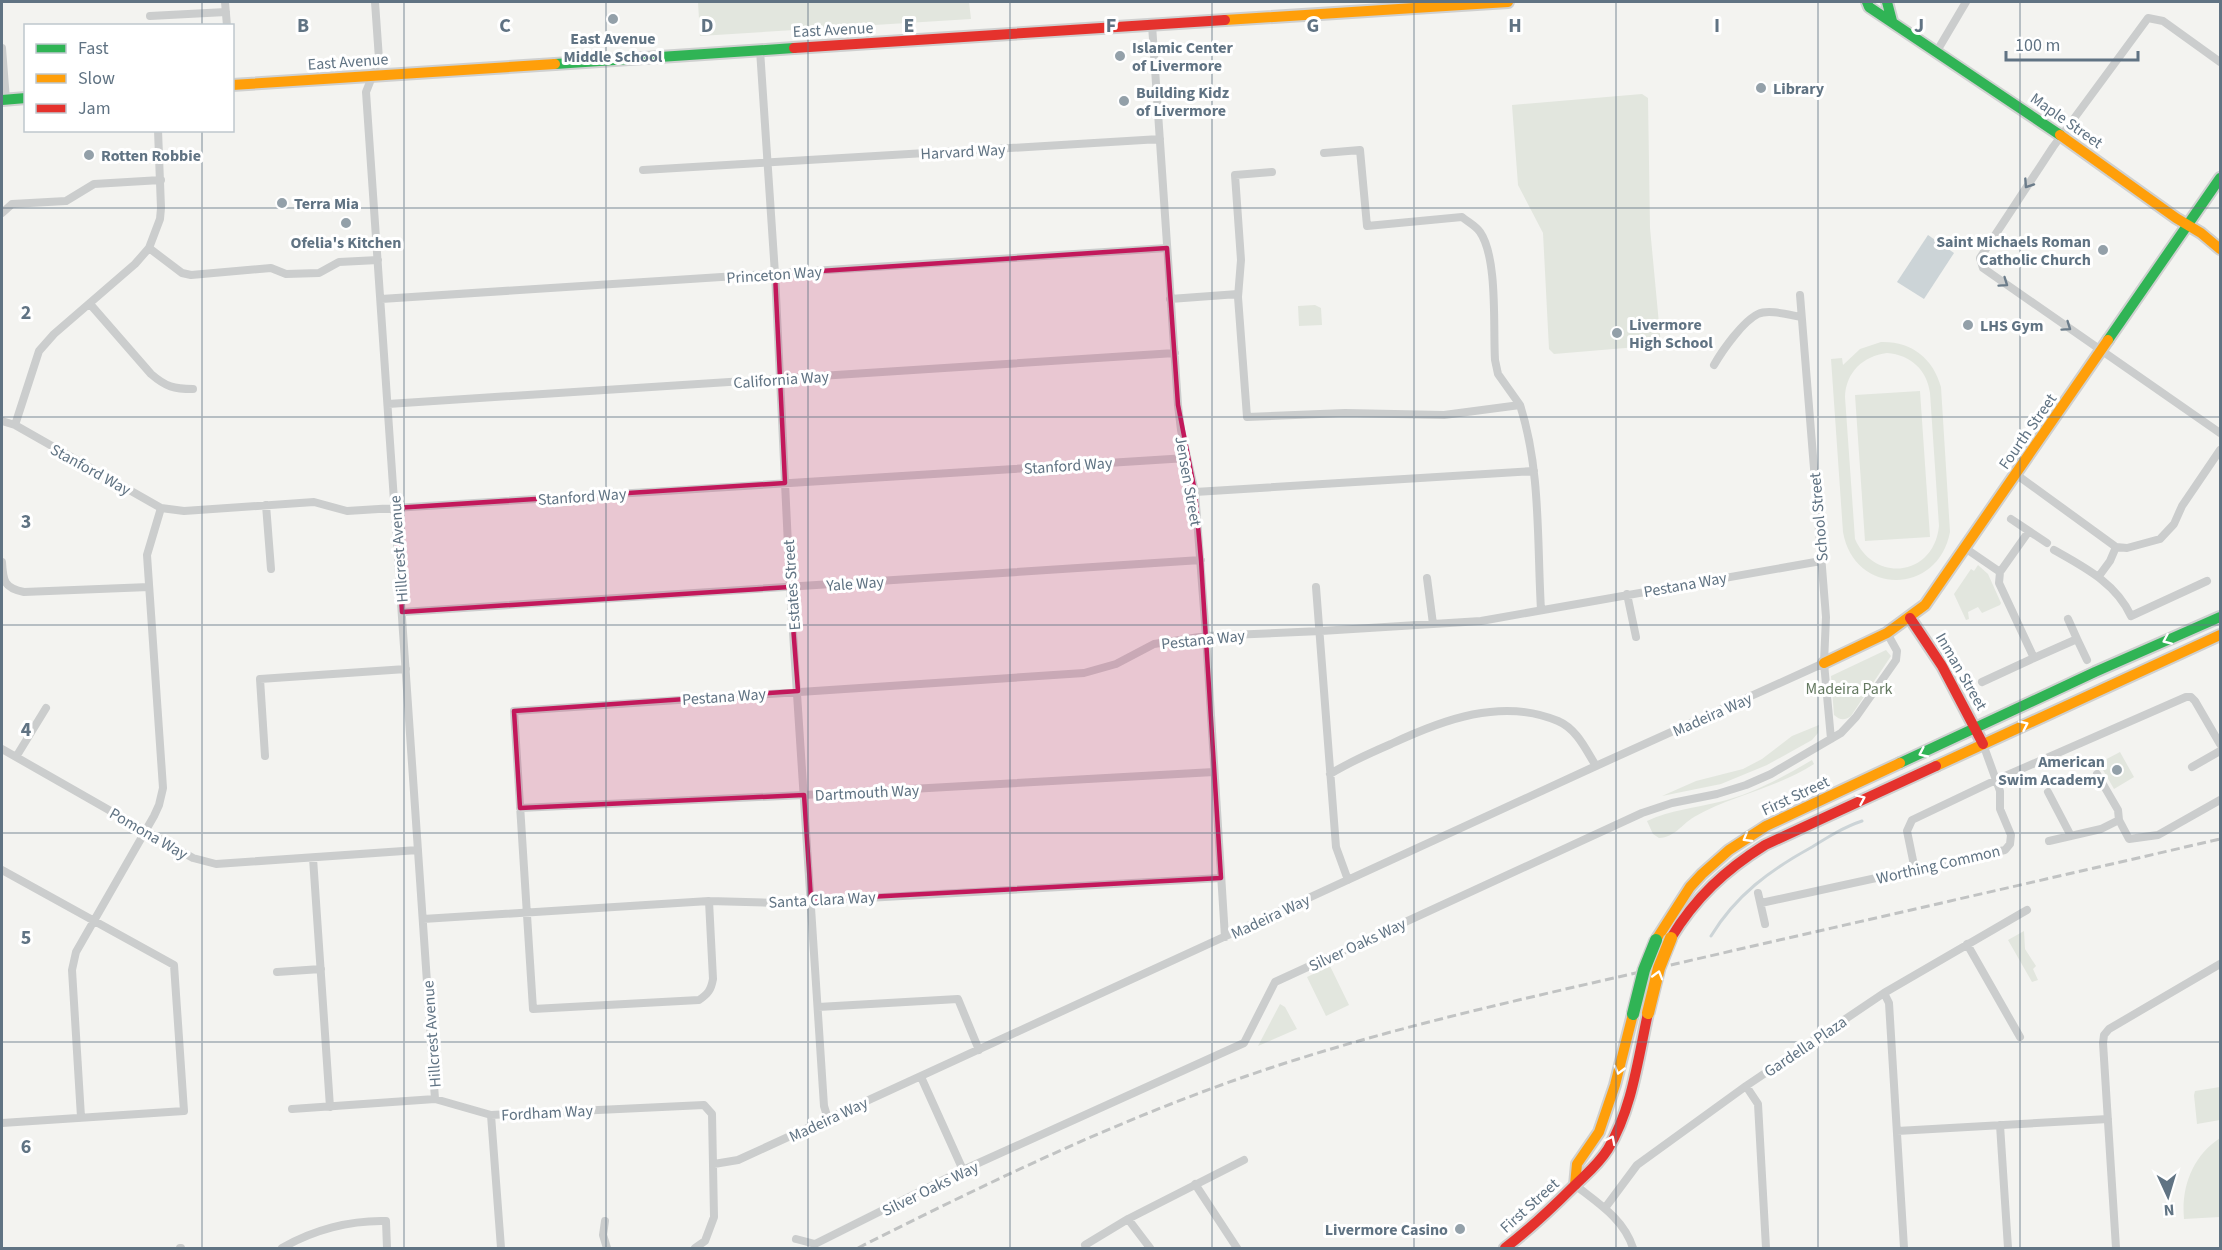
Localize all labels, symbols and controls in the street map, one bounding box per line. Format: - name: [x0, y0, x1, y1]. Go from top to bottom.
- text: B: [297, 12, 309, 40]
- text: C: [499, 12, 511, 40]
- marker: East Avenue Middle School: [606, 12, 620, 26]
- text: D: [701, 12, 713, 40]
- text: E: [904, 12, 914, 40]
- text: F: [1106, 12, 1116, 40]
- text: G: [1307, 12, 1319, 40]
- text: H: [1508, 12, 1522, 40]
- text: I: [1714, 12, 1720, 40]
- text: J: [1914, 12, 1924, 40]
- street label: East Avenue: [792, 17, 874, 43]
- legend: [24, 24, 234, 132]
- scale bar: [2006, 24, 2138, 62]
- place label: East Avenue Middle School: [564, 28, 663, 68]
- text: 100 m: [2015, 33, 2060, 58]
- text: Fast: [78, 36, 109, 61]
- place label: Islamic Center of Livermore: [1132, 37, 1234, 77]
- street label: East Avenue: [307, 48, 389, 76]
- marker: Islamic Center of Livermore: [1113, 49, 1127, 63]
- text: Slow: [78, 66, 115, 91]
- place label: Library: [1773, 78, 1825, 100]
- marker: Library: [1754, 81, 1768, 95]
- place label: Building Kidz of Livermore: [1136, 82, 1229, 122]
- street label: Maple Street: [2026, 88, 2108, 154]
- marker: Building Kidz of Livermore: [1117, 94, 1131, 108]
- text: Jam: [78, 96, 111, 121]
- street label: Harvard Way: [920, 139, 1007, 165]
- place label: Rotten Robbie: [101, 145, 201, 167]
- marker: Rotten Robbie: [82, 148, 96, 162]
- one-way arrow: [2024, 177, 2035, 188]
- place label: Terra Mia: [294, 193, 359, 215]
- marker: Terra Mia: [275, 196, 289, 210]
- marker: Ofelia's Kitchen: [339, 216, 353, 230]
- place label: Saint Michaels Roman Catholic Church: [1936, 231, 2091, 271]
- place label: Ofelia's Kitchen: [291, 232, 401, 254]
- marker: Saint Michaels Roman Catholic Church: [2096, 243, 2110, 257]
- street label: Princeton Way: [726, 261, 823, 289]
- one-way arrow: [1997, 275, 2008, 286]
- text: 2: [21, 299, 31, 327]
- place label: Livermore High School: [1629, 314, 1713, 354]
- place label: LHS Gym: [1980, 315, 2043, 337]
- marker: LHS Gym: [1961, 318, 1975, 332]
- one-way arrow: [2061, 320, 2072, 331]
- marker: Livermore High School: [1610, 326, 1624, 340]
- street label: California Way: [733, 366, 830, 394]
- street label: Fourth Street: [1994, 389, 2062, 474]
- street label: Jensen Street: [1169, 434, 1207, 528]
- street label: Stanford Way: [46, 439, 135, 501]
- street label: Stanford Way: [1023, 452, 1114, 480]
- street label: School Street: [1804, 471, 1834, 562]
- street label: Stanford Way: [537, 483, 628, 511]
- street label: Hillcrest Avenue: [384, 495, 414, 603]
- text: 3: [21, 508, 31, 536]
- street label: Estates Street: [778, 538, 806, 631]
- street label: Pestana Way: [1642, 567, 1729, 603]
- street label: Yale Way: [825, 571, 885, 597]
- street label: Pestana Way: [1160, 625, 1247, 655]
- street label: Inman Street: [1930, 629, 1993, 715]
- one-way arrow: [2162, 633, 2173, 645]
- park label: Madeira Park: [1806, 678, 1892, 700]
- street label: Pestana Way: [681, 683, 767, 711]
- street label: Madeira Way: [1669, 687, 1756, 742]
- text: 4: [21, 716, 32, 744]
- one-way arrow: [2018, 720, 2029, 732]
- one-way arrow: [1918, 745, 1929, 757]
- place label: American Swim Academy: [1998, 751, 2106, 791]
- marker: American Swim Academy: [2110, 763, 2124, 777]
- street label: First Street: [1758, 770, 1833, 821]
- street label: Dartmouth Way: [814, 779, 920, 807]
- one-way arrow: [1855, 795, 1866, 807]
- street label: Pomona Way: [105, 803, 192, 865]
- one-way arrow: [1743, 830, 1753, 842]
- street label: Worthing Common: [1874, 840, 2002, 890]
- street label: Santa Clara Way: [768, 886, 877, 914]
- street label: Madeira Way: [1227, 889, 1314, 945]
- street label: Silver Oaks Way: [1305, 913, 1410, 977]
- text: 5: [21, 924, 31, 952]
- one-way arrow: [1651, 970, 1663, 981]
- street label: Hillcrest Avenue: [417, 980, 447, 1088]
- street label: Gardella Plaza: [1760, 1011, 1851, 1083]
- one-way arrow: [1614, 1065, 1626, 1075]
- street label: Madeira Way: [785, 1092, 872, 1148]
- street label: Fordham Way: [501, 1100, 594, 1126]
- text: 6: [21, 1133, 31, 1161]
- one-way arrow: [1604, 1136, 1616, 1147]
- street label: Silver Oaks Way: [878, 1156, 983, 1222]
- north arrow: [2138, 1166, 2198, 1226]
- street label: First Street: [1495, 1173, 1564, 1238]
- text: N: [2163, 1199, 2175, 1221]
- place label: Livermore Casino: [1325, 1219, 1448, 1241]
- marker: Livermore Casino: [1453, 1222, 1467, 1236]

